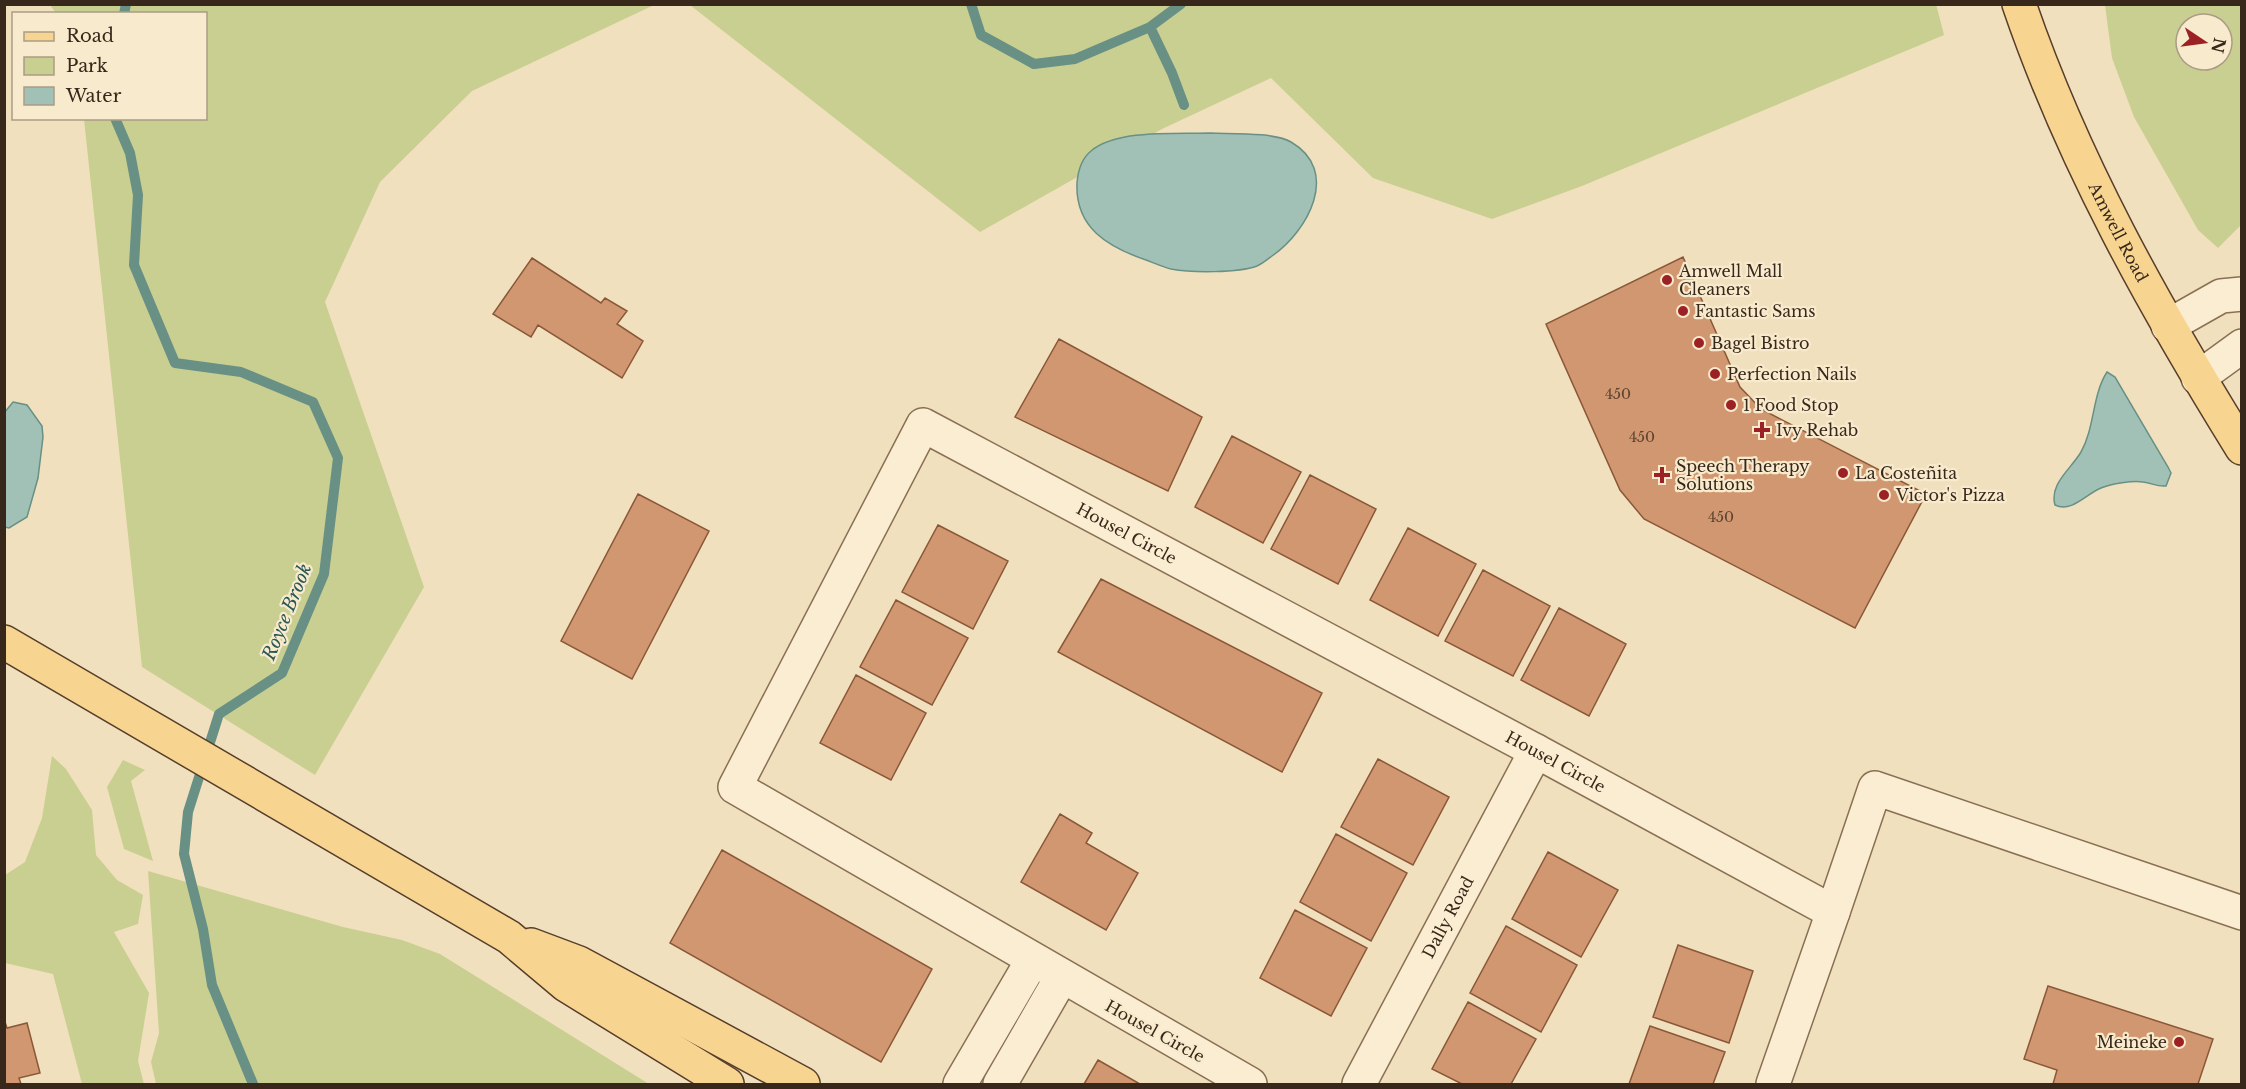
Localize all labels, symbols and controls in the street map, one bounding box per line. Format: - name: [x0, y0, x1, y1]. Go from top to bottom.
- legend: [12, 12, 207, 120]
- north arrow: [2174, 12, 2234, 72]
- text: Road: [66, 25, 114, 47]
- text: N: [2207, 36, 2230, 55]
- text: Park: [66, 55, 108, 77]
- text: Water: [65, 85, 122, 107]
- street label: Amwell Road: [2084, 178, 2152, 286]
- place label: Amwell Mall Cleaners: [1678, 261, 1782, 299]
- marker: Amwell Mall Cleaners: [1660, 273, 1674, 287]
- place label: Fantastic Sams: [1695, 301, 1816, 321]
- marker: Fantastic Sams: [1676, 304, 1690, 318]
- place label: Bagel Bistro: [1711, 333, 1810, 353]
- marker: Bagel Bistro: [1692, 336, 1706, 350]
- place label: Perfection Nails: [1727, 364, 1857, 384]
- marker: Perfection Nails: [1708, 367, 1722, 381]
- house number: 450: [1605, 385, 1631, 403]
- place label: 1 Food Stop: [1743, 395, 1839, 415]
- marker: 1 Food Stop: [1724, 398, 1738, 412]
- place label: Ivy Rehab: [1776, 420, 1858, 440]
- marker: Ivy Rehab: [1753, 421, 1771, 439]
- house number: 450: [1629, 428, 1655, 446]
- place label: Speech Therapy Solutions: [1676, 456, 1810, 494]
- place label: La Costeñita: [1855, 463, 1957, 483]
- marker: Speech Therapy Solutions: [1653, 466, 1671, 484]
- marker: La Costeñita: [1836, 466, 1850, 480]
- place label: Victor's Pizza: [1895, 485, 2005, 505]
- marker: Victor's Pizza: [1877, 488, 1891, 502]
- street label: Housel Circle: [1073, 498, 1180, 568]
- house number: 450: [1708, 508, 1734, 526]
- water label: Royce Brook: [257, 561, 316, 664]
- street label: Housel Circle: [1502, 727, 1609, 797]
- street label: Dally Road: [1418, 872, 1478, 962]
- street label: Housel Circle: [1102, 995, 1208, 1067]
- place label: Meineke: [2097, 1032, 2167, 1052]
- marker: Meineke: [2172, 1035, 2186, 1049]

